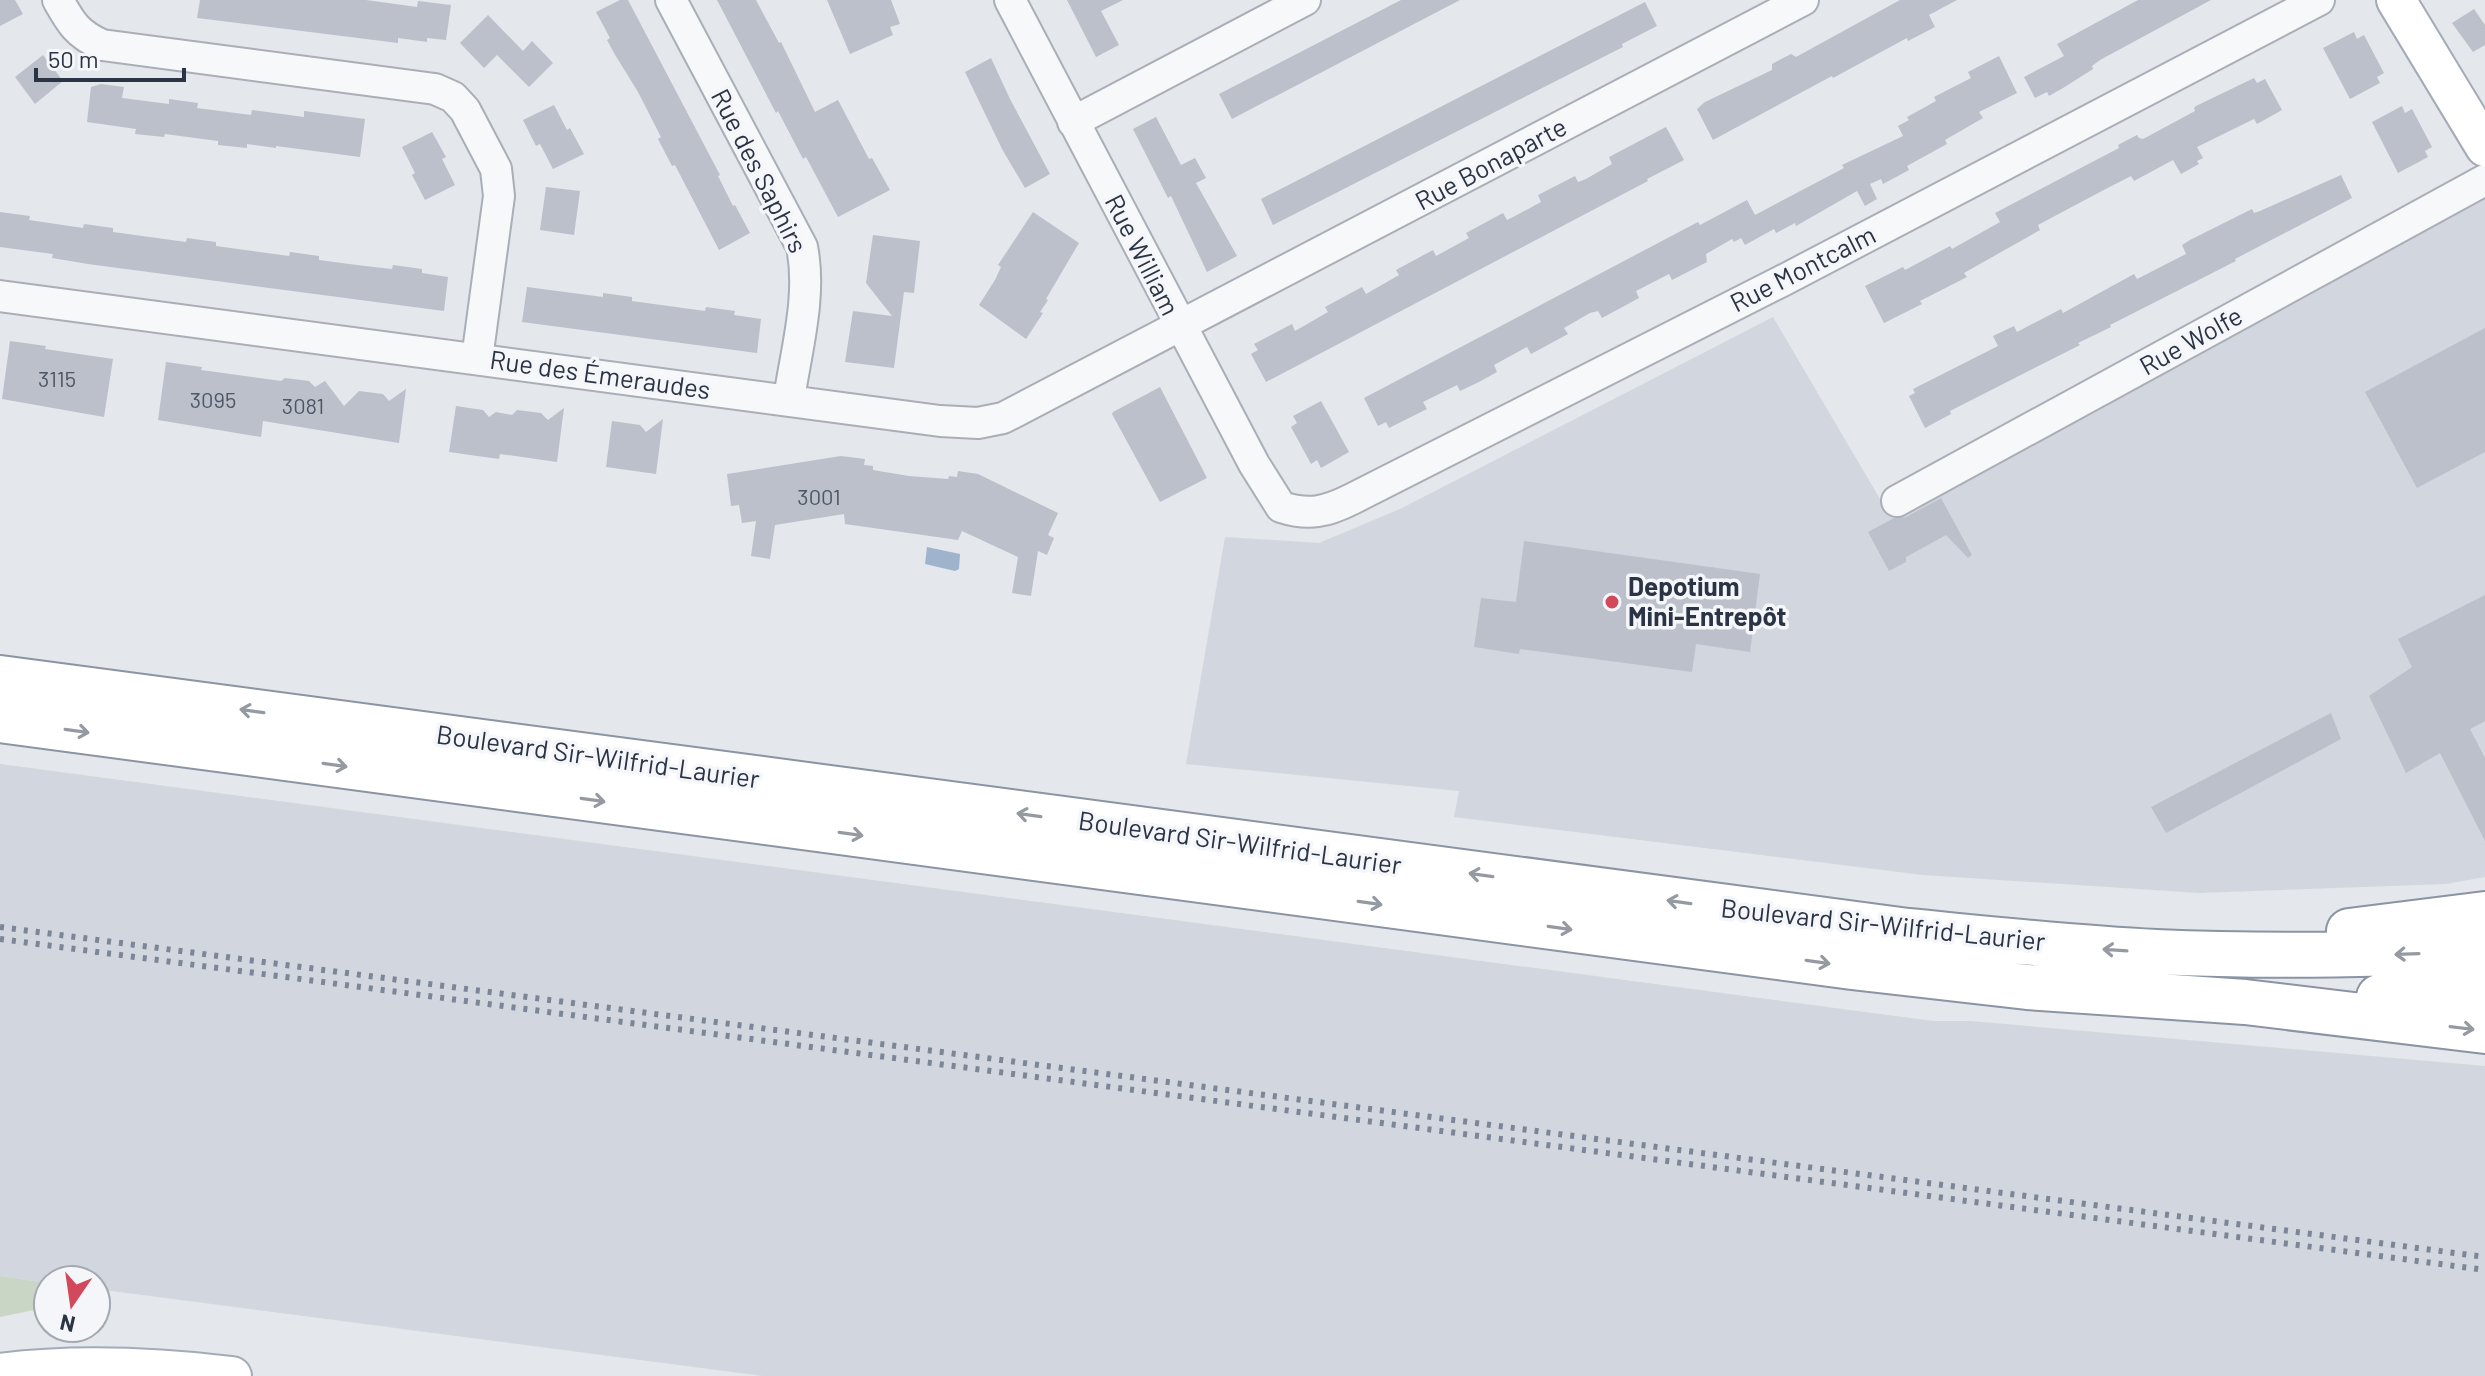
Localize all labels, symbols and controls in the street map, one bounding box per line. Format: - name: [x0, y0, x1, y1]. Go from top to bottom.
- scale bar: [36, 32, 184, 82]
- text: 50 m: [48, 44, 99, 73]
- street label: Rue des Saphirs: [706, 83, 815, 257]
- street label: Rue Bonaparte: [1409, 110, 1571, 216]
- street label: Rue William: [1100, 189, 1187, 320]
- street label: Rue Montcalm: [1724, 218, 1880, 318]
- street label: Rue Wolfe: [2134, 299, 2247, 381]
- street label: Rue des Émeraudes: [488, 343, 712, 404]
- house number: 3115: [38, 365, 76, 391]
- house number: 3095: [190, 386, 236, 412]
- house number: 3081: [282, 392, 324, 418]
- house number: 3001: [797, 483, 841, 509]
- place label: Depotium Mini-Entrepôt: [1628, 570, 1786, 631]
- marker: Depotium Mini-Entrepôt: [1603, 593, 1621, 611]
- one-way arrow: [240, 703, 265, 718]
- street label: Boulevard Sir-Wilfrid-Laurier: [435, 717, 762, 794]
- one-way arrow: [64, 724, 89, 739]
- one-way arrow: [322, 758, 347, 773]
- one-way arrow: [579, 792, 606, 807]
- street label: Boulevard Sir-Wilfrid-Laurier: [1077, 803, 1404, 880]
- one-way arrow: [1017, 807, 1042, 822]
- one-way arrow: [837, 826, 863, 841]
- one-way arrow: [1469, 867, 1494, 882]
- street label: Boulevard Sir-Wilfrid-Laurier: [1719, 891, 2047, 956]
- one-way arrow: [1666, 894, 1693, 909]
- one-way arrow: [1357, 896, 1382, 911]
- one-way arrow: [1547, 921, 1572, 936]
- one-way arrow: [2102, 942, 2129, 957]
- one-way arrow: [2394, 946, 2421, 961]
- one-way arrow: [1805, 955, 1830, 970]
- one-way arrow: [2448, 1021, 2474, 1036]
- north arrow: [32, 1264, 112, 1344]
- text: N: [57, 1310, 77, 1339]

